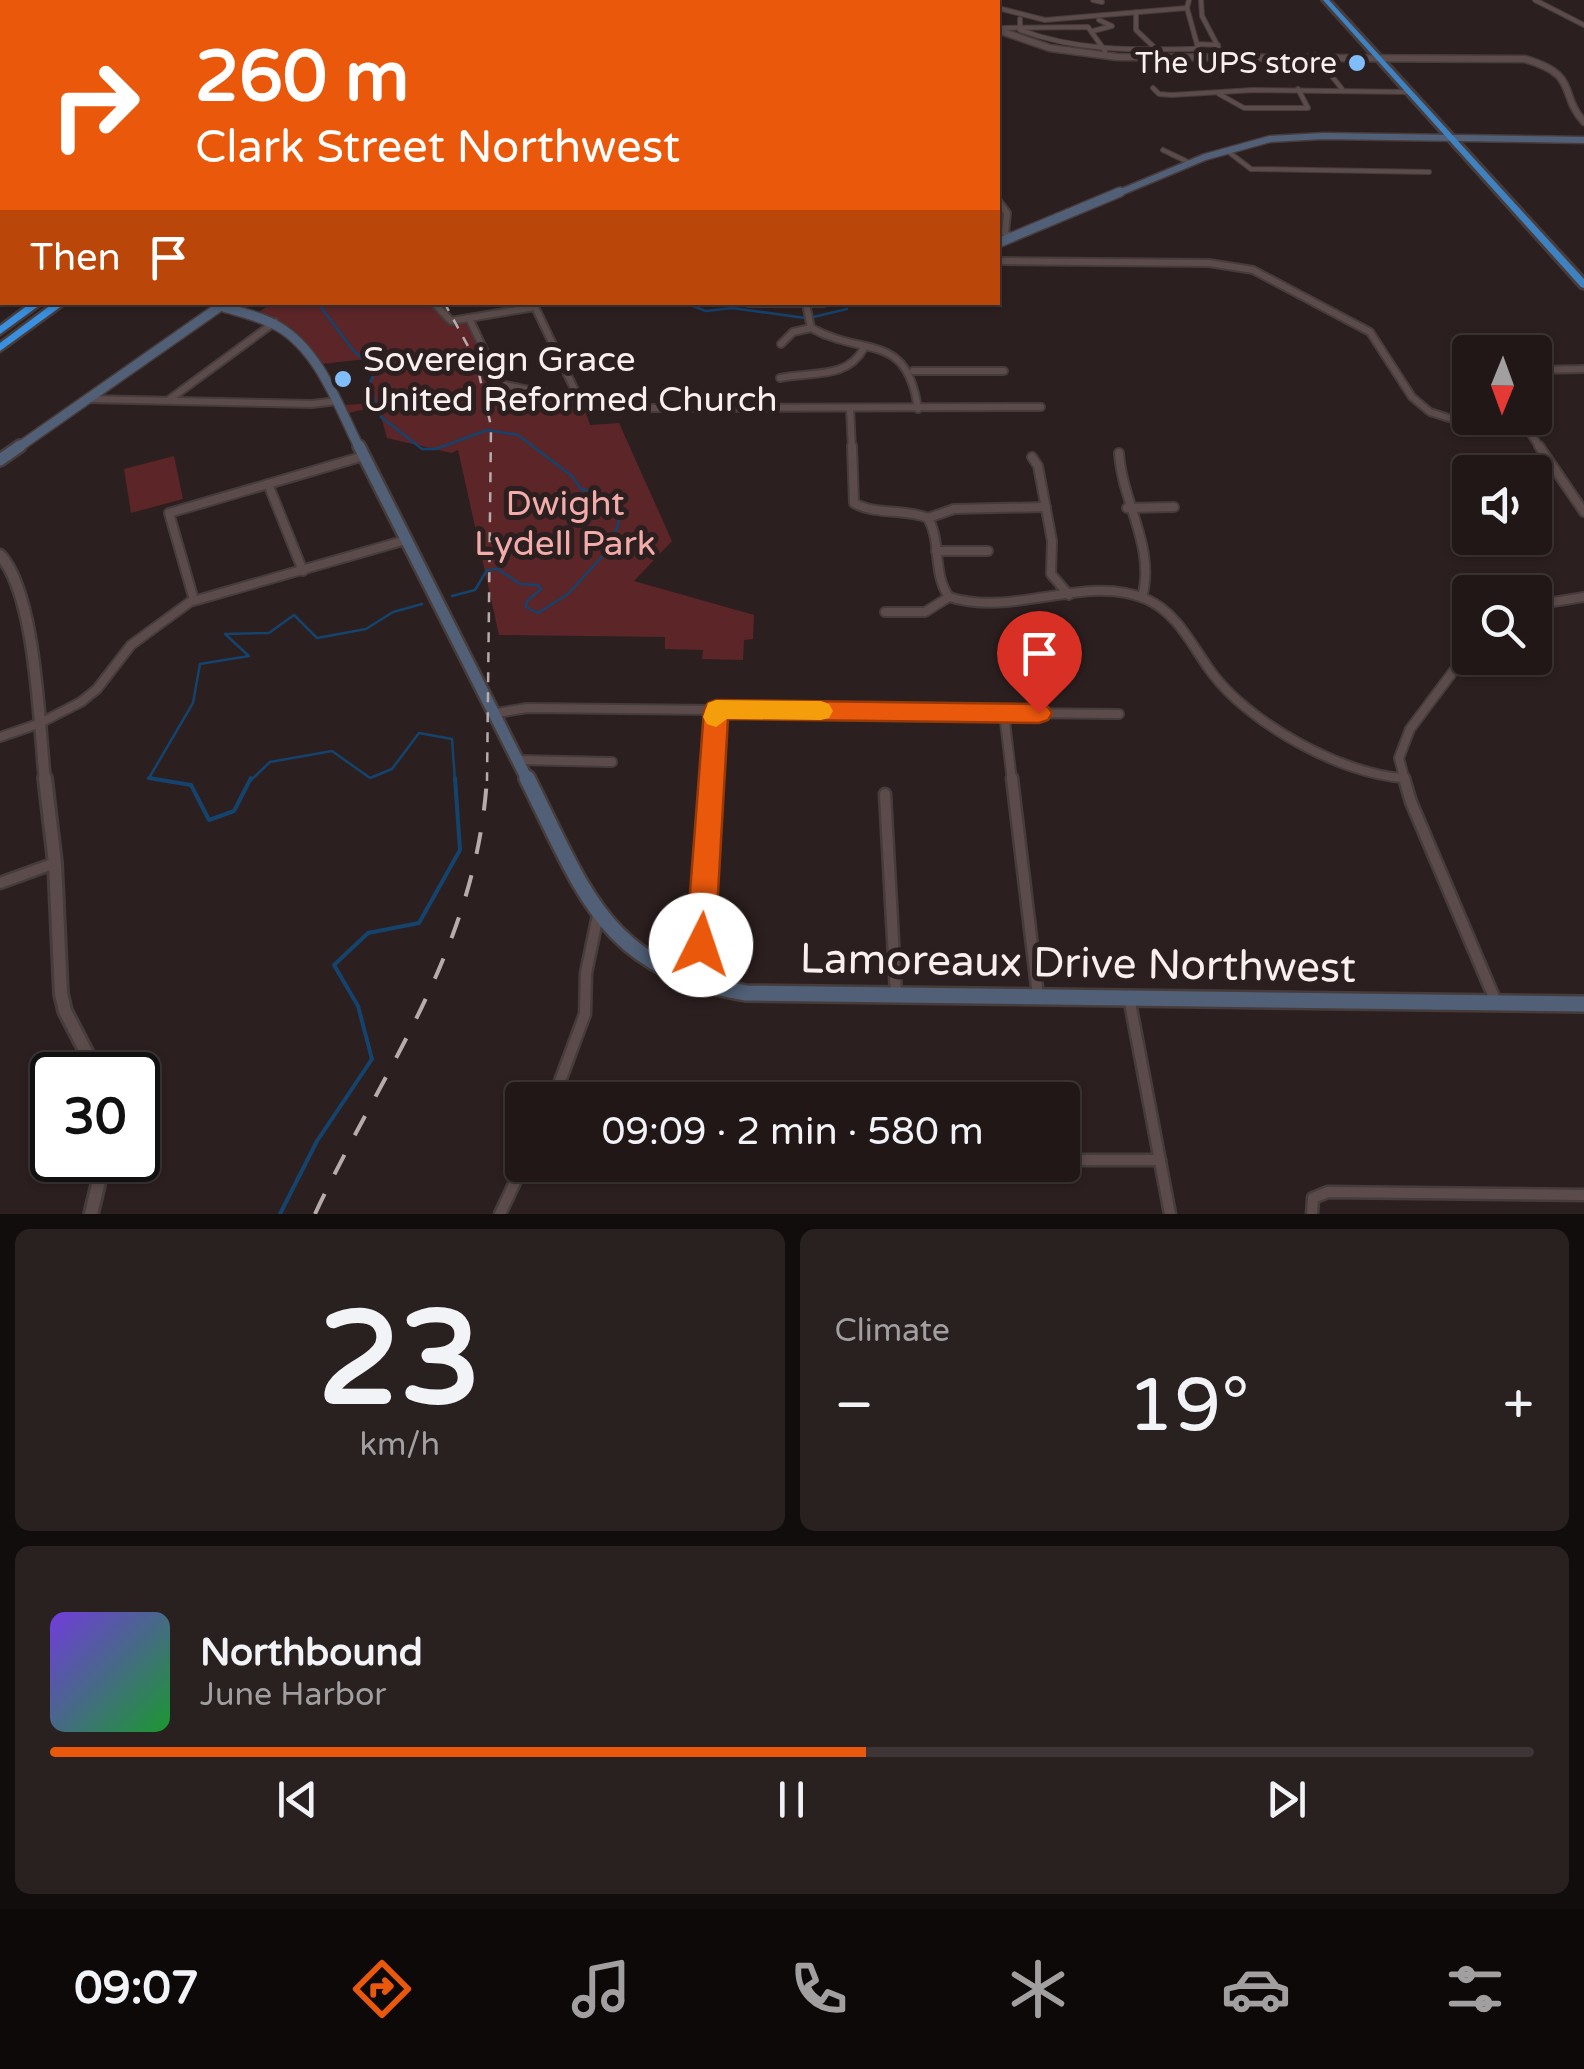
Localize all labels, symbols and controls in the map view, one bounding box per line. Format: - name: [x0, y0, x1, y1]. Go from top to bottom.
- text: 260 m: [195, 36, 409, 120]
- icon: right: [30, 40, 160, 170]
- place label: The UPS store: [1135, 45, 1337, 82]
- marker: The UPS store: [1346, 52, 1368, 74]
- text: Clark Street Northwest: [195, 121, 680, 175]
- icon: arrive: [141, 230, 196, 285]
- text: Then: [30, 235, 121, 281]
- north arrow: [1452, 335, 1552, 435]
- map controls: [1452, 335, 1552, 675]
- place label: Sovereign Grace United Reformed Church: [363, 339, 778, 421]
- marker: Sovereign Grace United Reformed Church: [332, 368, 354, 390]
- button: sound: [1452, 455, 1552, 555]
- park label: Dwight Lydell Park: [474, 483, 656, 565]
- button: search: [1452, 575, 1552, 675]
- pin: [997, 611, 1082, 714]
- icon: arrive: [1012, 626, 1067, 681]
- position arrow: [649, 893, 753, 997]
- street label: Lamoreaux Drive Northwest: [799, 933, 1357, 994]
- speed limit sign: 30: [30, 1052, 160, 1182]
- text: 09:09 · 2 min · 580 m: [601, 1109, 984, 1155]
- text: 23: [318, 1283, 481, 1439]
- text: Climate: [835, 1312, 950, 1350]
- text: 19°: [1127, 1361, 1250, 1451]
- text: −: [835, 1373, 874, 1439]
- text: +: [1503, 1373, 1534, 1439]
- text: km/h: [360, 1426, 440, 1464]
- text: Northbound: [200, 1630, 423, 1676]
- text: June Harbor: [200, 1676, 387, 1714]
- icon: previous: [270, 1772, 325, 1827]
- icon: pause: [764, 1772, 819, 1827]
- icon: next: [1259, 1772, 1314, 1827]
- icon: directions: [347, 1954, 417, 2024]
- icon: music: [566, 1954, 636, 2024]
- icon: phone: [784, 1954, 854, 2024]
- icon: climate: [1003, 1954, 1073, 2024]
- icon: car: [1221, 1954, 1291, 2024]
- icon: filters: [1440, 1954, 1510, 2024]
- text: 09:07: [74, 1962, 199, 2016]

